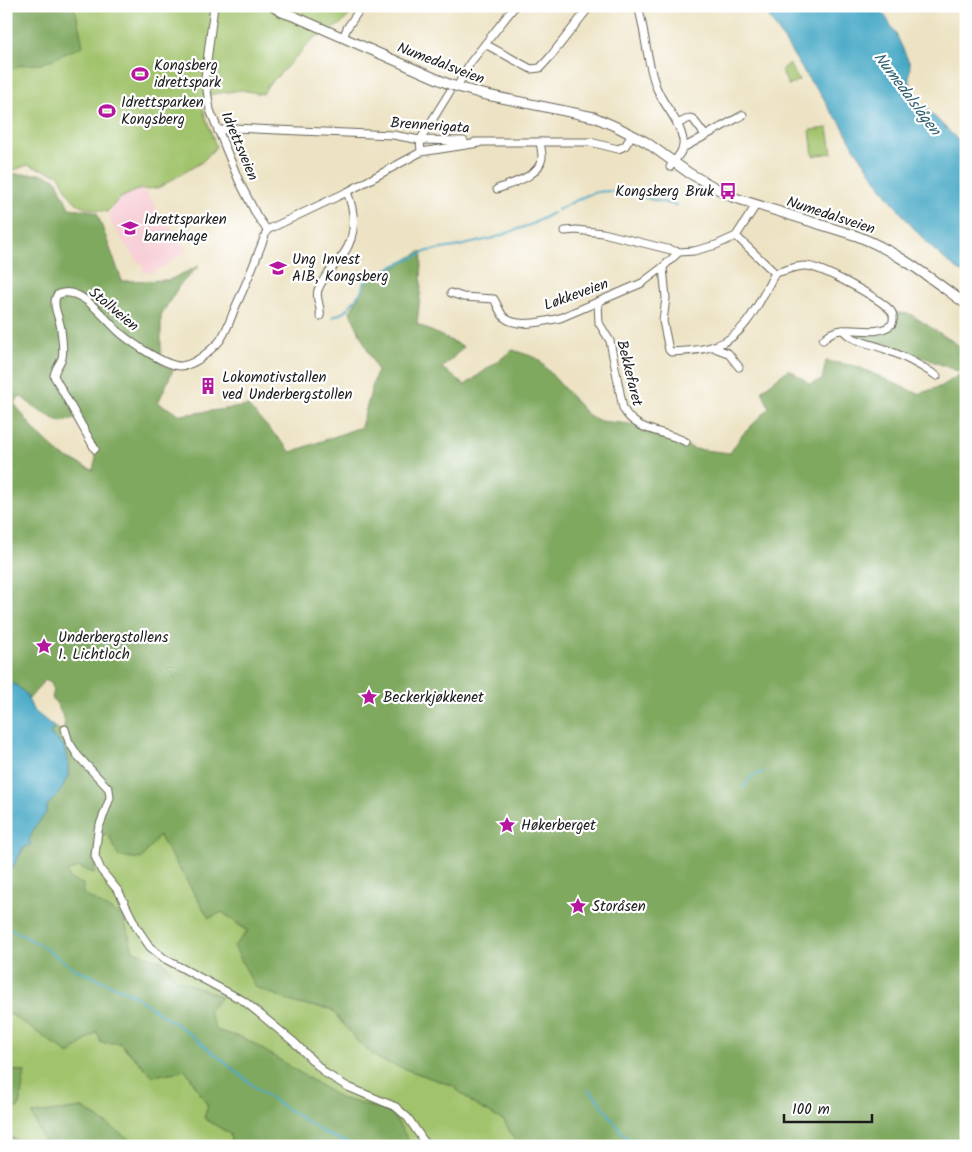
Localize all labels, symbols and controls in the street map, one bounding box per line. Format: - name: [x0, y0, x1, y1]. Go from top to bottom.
- street label: Numedalsveien: [393, 36, 488, 92]
- water label: Numedalslågen: [867, 47, 948, 142]
- place label: Kongsberg idrettspark: [154, 54, 222, 95]
- sports icon: Kongsberg idrettspark: [130, 64, 150, 84]
- place label: Idrettsparken Kongsberg: [121, 91, 204, 132]
- sports icon: Idrettsparken Kongsberg: [97, 101, 117, 121]
- street label: Idrettsveien: [214, 108, 264, 185]
- street label: Brennerigata: [389, 111, 470, 141]
- place label: Kongsberg Bruk: [615, 180, 715, 204]
- bus stop icon: Kongsberg Bruk: [718, 181, 738, 201]
- street label: Numedalsveien: [783, 190, 878, 242]
- place label: Idrettsparken barnehage: [144, 208, 227, 249]
- school or university icon: Idrettsparken barnehage: [120, 218, 140, 238]
- place label: Ung Invest AIB, Kongsberg: [292, 248, 389, 289]
- school or university icon: Ung Invest AIB, Kongsberg: [268, 258, 288, 278]
- street label: Løkkeveien: [541, 272, 612, 318]
- street label: Stollveien: [83, 282, 144, 338]
- street label: Bekkefaret: [609, 338, 649, 409]
- place label: Lokomotivstallen ved Underbergstollen: [222, 366, 353, 407]
- building icon: Lokomotivstallen ved Underbergstollen: [198, 376, 218, 396]
- place label: Underbergstollens 1. Lichtloch: [58, 626, 169, 667]
- place icon: Underbergstollens 1. Lichtloch: [34, 636, 54, 656]
- place label: Beckerkjøkkenet: [383, 686, 484, 710]
- place icon: Beckerkjøkkenet: [359, 687, 379, 707]
- place label: Høkerberget: [521, 814, 596, 838]
- place icon: Høkerberget: [497, 815, 517, 835]
- place label: Storåsen: [592, 895, 646, 919]
- place icon: Storåsen: [568, 896, 588, 916]
- scale bar: [784, 1092, 872, 1124]
- text: 100 m: [792, 1098, 830, 1122]

